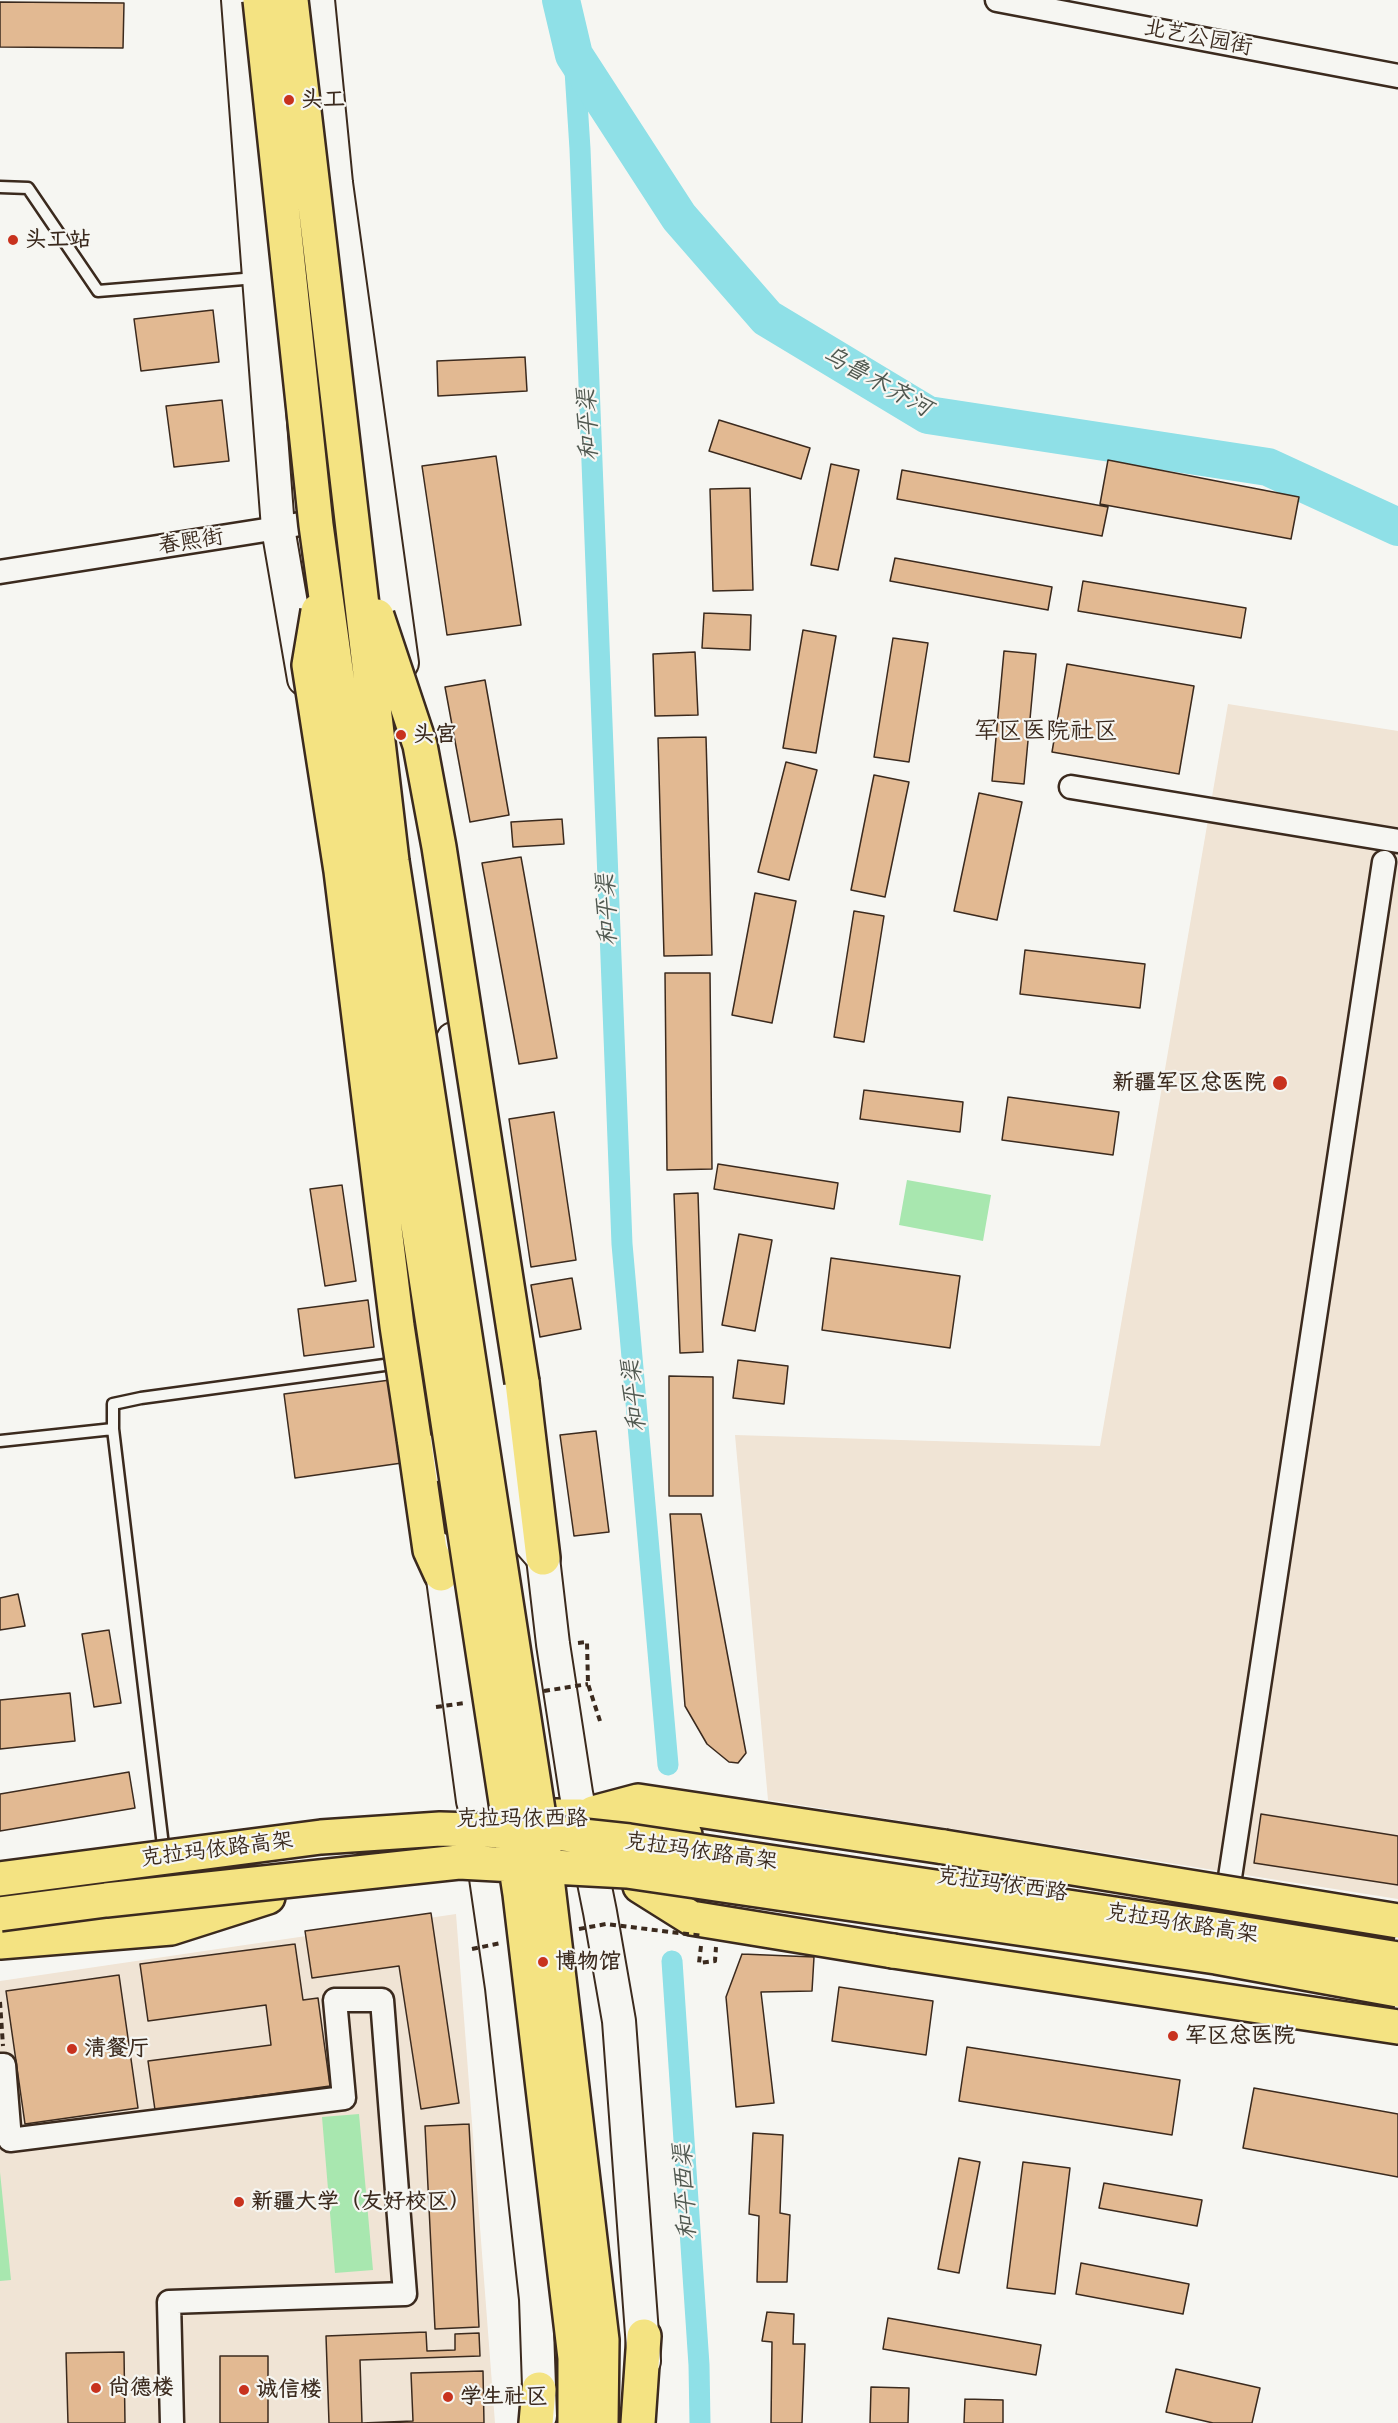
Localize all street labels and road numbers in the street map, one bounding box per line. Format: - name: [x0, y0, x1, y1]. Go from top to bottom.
- street label: 北艺公园街: [1141, 15, 1255, 61]
- street label: 春熙街: [156, 524, 226, 560]
- street label: 克拉玛依西路: [456, 1806, 588, 1832]
- street label: 克拉玛依路高架: [139, 1828, 295, 1872]
- street label: 克拉玛依路高架: [623, 1828, 779, 1876]
- street label: 克拉玛依西路: [935, 1863, 1069, 1907]
- street label: 克拉玛依路高架: [1104, 1899, 1260, 1949]

